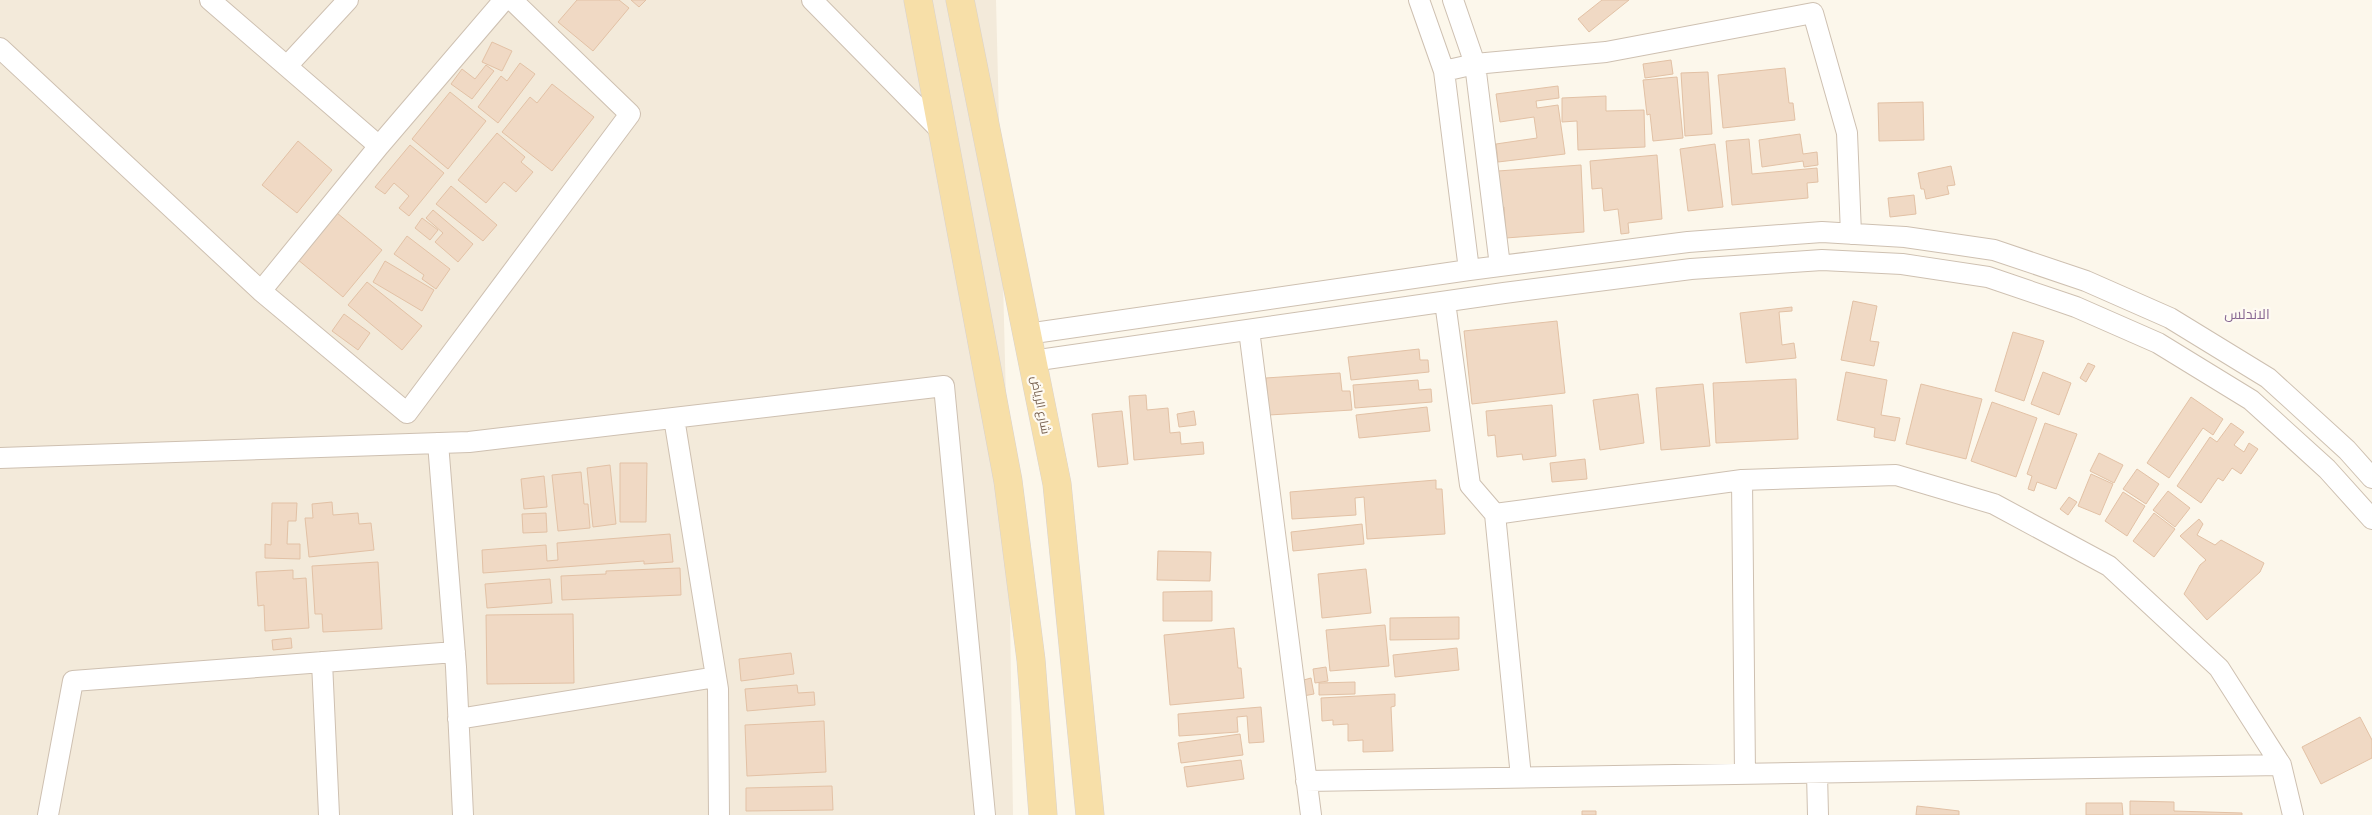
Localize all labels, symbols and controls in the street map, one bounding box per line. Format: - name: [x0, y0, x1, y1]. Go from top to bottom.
- district label: الاندلس: [2224, 305, 2270, 323]
- street label: شارع الرياض: [1027, 375, 1054, 435]

